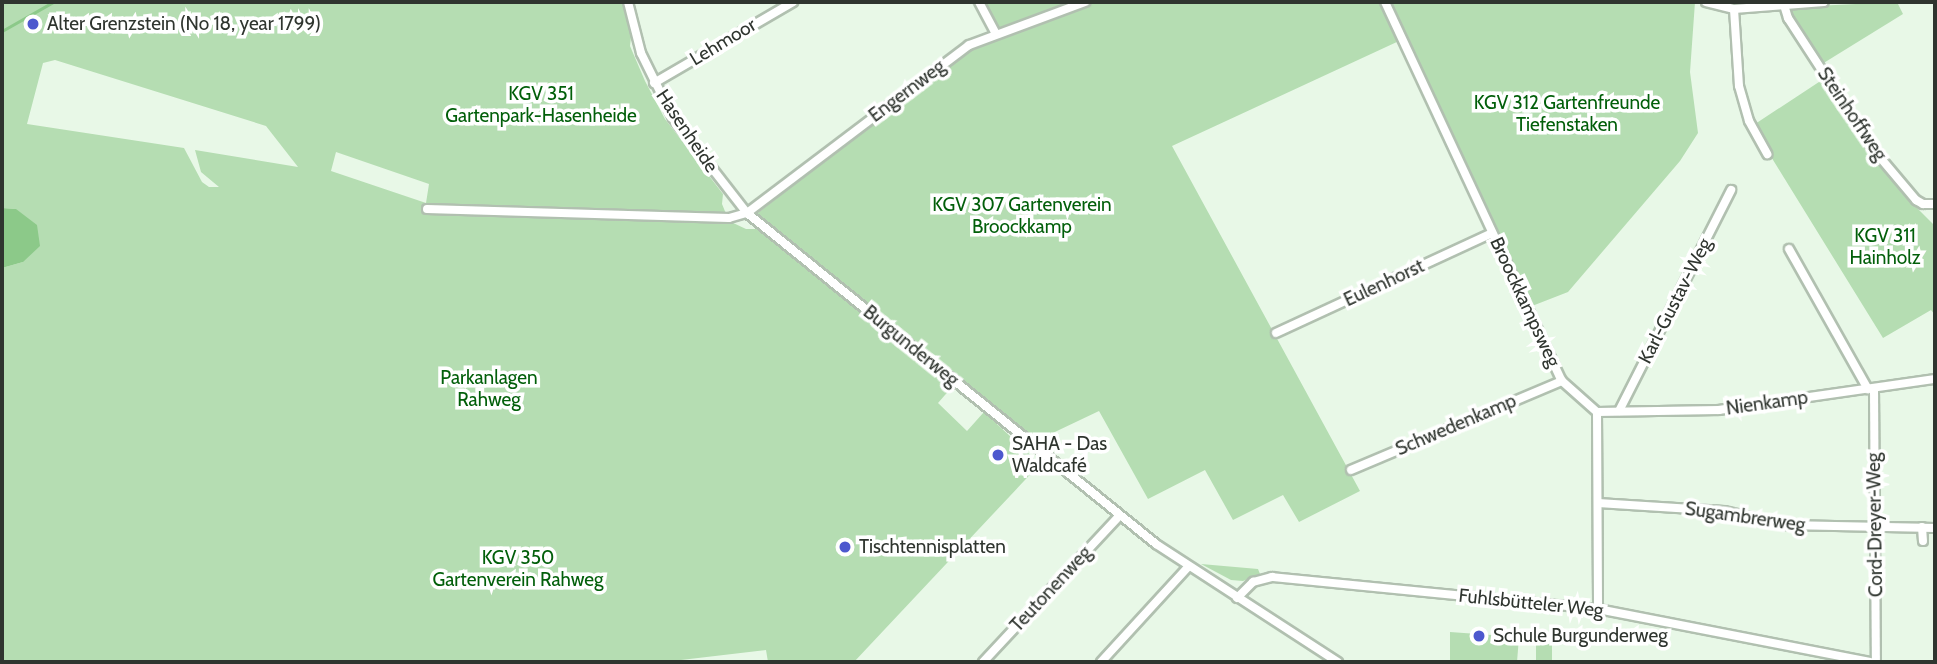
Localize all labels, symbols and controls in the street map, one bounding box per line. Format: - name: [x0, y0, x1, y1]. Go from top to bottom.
- place label: Alter Grenzstein (No 18, year 1799): [47, 13, 321, 35]
- street label: Lehmoor: [686, 13, 760, 71]
- marker: Alter Grenzstein (No 18, year 1799): [25, 16, 41, 32]
- street label: Engernweg: [864, 55, 950, 127]
- street label: Steinhoffweg: [1812, 63, 1892, 165]
- park label: KGV 351 Gartenpark-Hasenheide: [445, 83, 637, 127]
- street label: Hasenheide: [651, 85, 723, 177]
- park label: KGV 312 Gartenfreunde Tiefenstaken: [1474, 92, 1660, 136]
- park label: KGV 307 Gartenverein Broockkamp: [932, 194, 1112, 238]
- park label: KGV 311 Hainholz: [1849, 225, 1921, 269]
- street label: Broockkampsweg: [1485, 233, 1565, 371]
- street label: Karl-Gustav-Weg: [1634, 234, 1716, 368]
- street label: Eulenhorst: [1340, 255, 1428, 311]
- street label: Burgunderweg: [859, 301, 963, 391]
- park label: Parkanlagen Rahweg: [440, 367, 538, 411]
- street label: Nienkamp: [1725, 386, 1809, 420]
- street label: Schwedenkamp: [1392, 389, 1520, 461]
- place label: SAHA - Das Waldcafé: [1012, 433, 1107, 477]
- marker: SAHA - Das Waldcafé: [990, 447, 1006, 463]
- street label: Cord-Dreyer-Weg: [1862, 453, 1888, 597]
- street label: Sugambrerweg: [1683, 497, 1807, 537]
- place label: Tischtennisplatten: [859, 536, 1006, 558]
- marker: Tischtennisplatten: [837, 539, 853, 555]
- street label: Teutonenweg: [1006, 541, 1096, 637]
- park label: KGV 350 Gartenverein Rahweg: [432, 547, 604, 591]
- street label: Fuhlsbütteler Weg: [1457, 584, 1605, 622]
- place label: Schule Burgunderweg: [1493, 625, 1668, 647]
- marker: Schule Burgunderweg: [1471, 628, 1487, 644]

